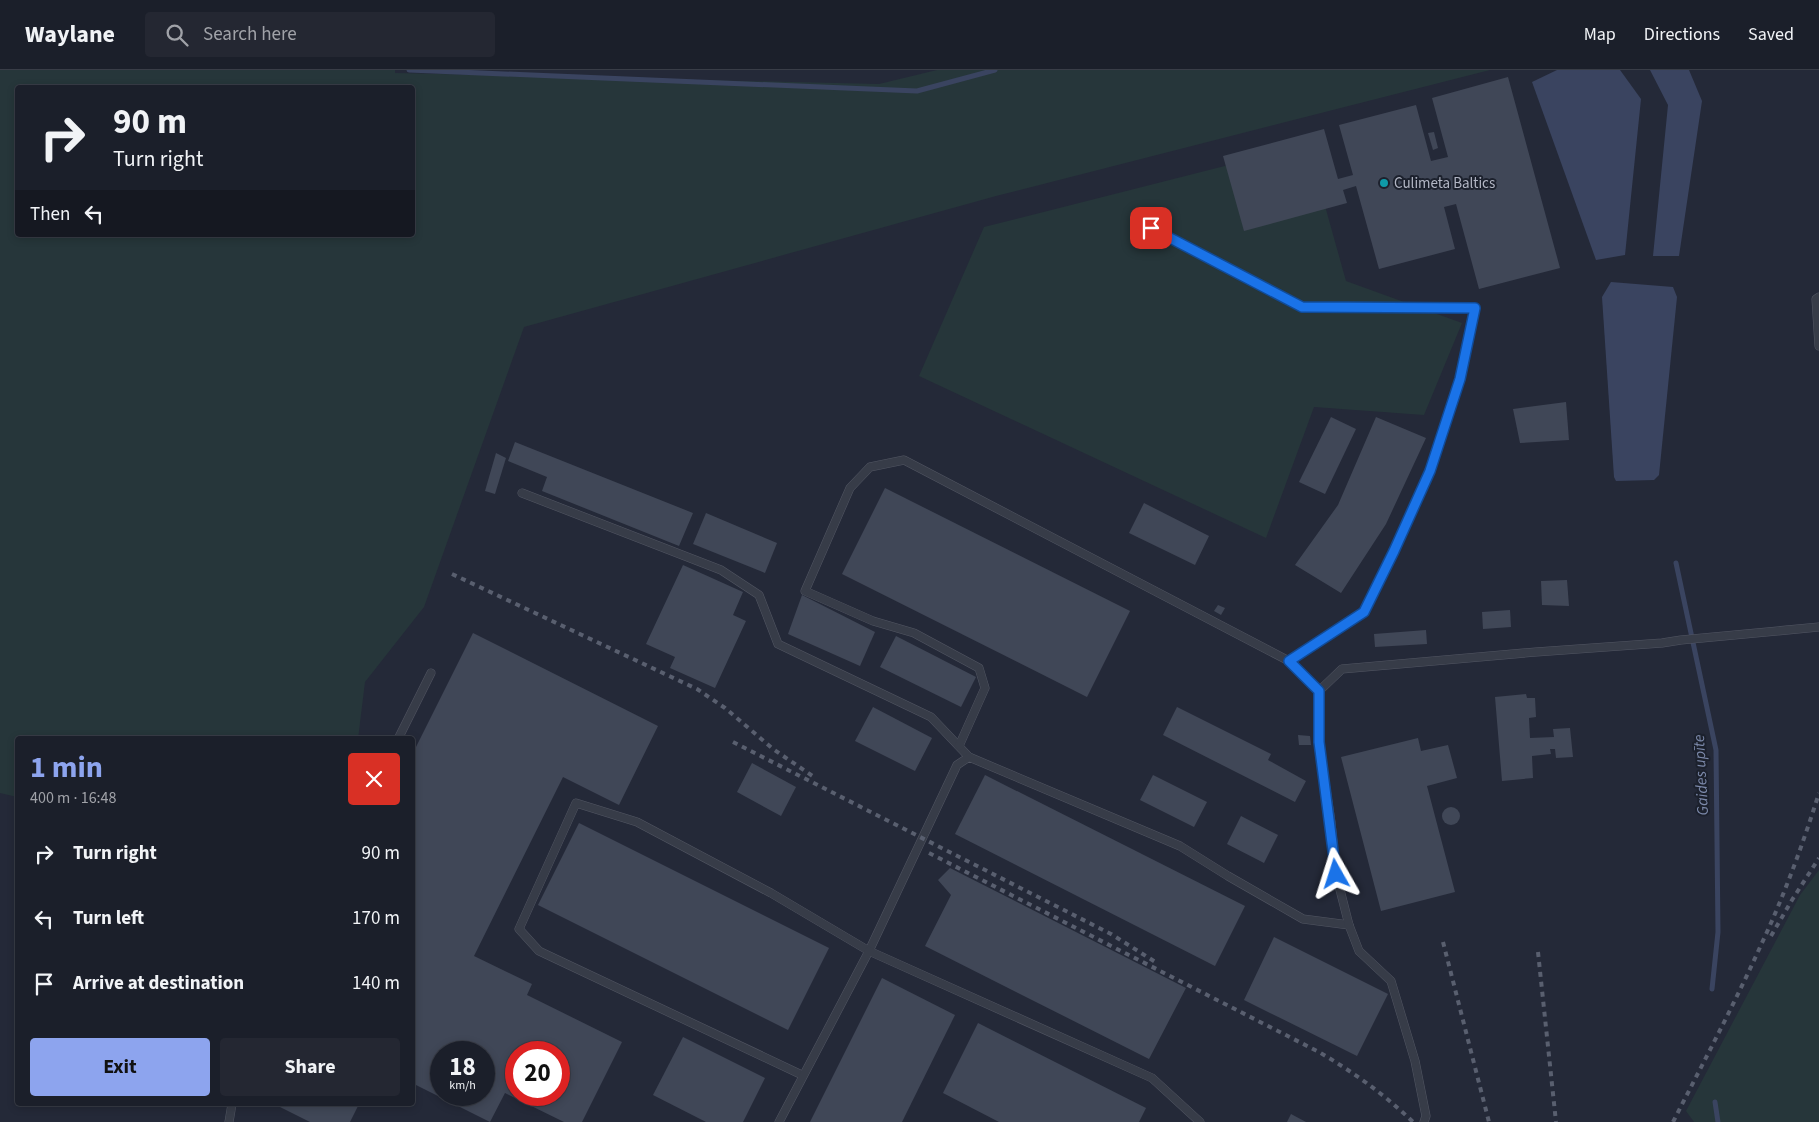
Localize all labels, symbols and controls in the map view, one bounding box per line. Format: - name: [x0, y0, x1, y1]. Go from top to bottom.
- search box: [145, 12, 495, 57]
- text: Waylane: [25, 17, 115, 52]
- icon: search: [163, 21, 191, 49]
- text: Search here: [203, 21, 297, 48]
- text: Map: [1584, 22, 1616, 47]
- text: Directions: [1644, 22, 1720, 47]
- text: Saved: [1748, 22, 1794, 47]
- text: 90 m: [113, 97, 187, 147]
- icon: right: [30, 105, 95, 170]
- text: Turn right: [113, 143, 203, 175]
- place label: Culimeta Baltics: [1394, 173, 1495, 194]
- marker: Culimeta Baltics: [1378, 177, 1390, 189]
- icon: left: [80, 200, 108, 228]
- text: Then: [30, 201, 70, 228]
- pin: [1130, 207, 1172, 249]
- icon: arrive: [1137, 214, 1165, 242]
- water label: Gaides upīte: [1688, 734, 1714, 816]
- text: 1 min: [30, 746, 103, 789]
- button: close: [348, 753, 400, 805]
- text: 400 m · 16:48: [30, 787, 117, 809]
- icon: right: [30, 840, 58, 868]
- text: Turn right: [73, 840, 157, 867]
- text: 90 m: [362, 840, 400, 867]
- position arrow: [1309, 847, 1361, 899]
- icon: left: [30, 905, 58, 933]
- text: Turn left: [73, 905, 144, 932]
- text: 170 m: [352, 905, 400, 932]
- icon: arrive: [30, 970, 58, 998]
- text: Arrive at destination: [73, 970, 244, 997]
- text: 140 m: [352, 970, 400, 997]
- button: Exit: [30, 1038, 210, 1096]
- button: Share: [220, 1038, 400, 1096]
- speed limit sign: 20: [505, 1041, 570, 1106]
- text: 18: [449, 1049, 476, 1085]
- text: km/h: [449, 1077, 476, 1094]

